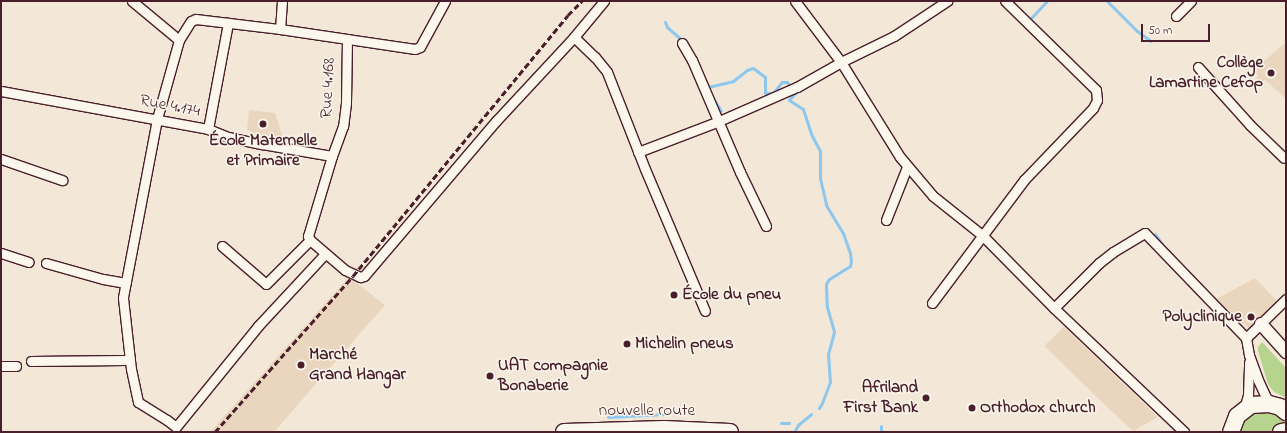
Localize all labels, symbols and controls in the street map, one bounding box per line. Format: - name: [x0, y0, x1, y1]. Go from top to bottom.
- scale bar: [1143, 16, 1212, 42]
- text: 50 m: [1148, 22, 1172, 40]
- place label: Collège Lamartine Cefop: [1149, 53, 1263, 93]
- street label: Rue 4.168: [316, 57, 340, 119]
- marker: Collège Lamartine Cefop: [1266, 68, 1276, 78]
- street label: Rue 4.174: [138, 90, 202, 122]
- marker: École Maternelle et Primaire: [258, 119, 268, 129]
- place label: École Maternelle et Primaire: [209, 131, 317, 171]
- place label: École du pneu: [682, 285, 781, 305]
- marker: École du pneu: [669, 290, 679, 300]
- place label: Polyclinique: [1163, 307, 1242, 327]
- marker: Polyclinique: [1245, 311, 1257, 323]
- place label: Michelin pneus: [635, 334, 734, 354]
- marker: Michelin pneus: [622, 339, 632, 349]
- place label: Marché Grand Hangar: [309, 345, 406, 385]
- place label: UAT compagnie Bonaberie: [498, 356, 608, 396]
- marker: Marché Grand Hangar: [296, 360, 306, 370]
- marker: UAT compagnie Bonaberie: [485, 371, 495, 381]
- place label: Afriland First Bank: [844, 378, 918, 418]
- marker: Afriland First Bank: [921, 393, 931, 403]
- place label: Orthodox church: [980, 398, 1096, 418]
- street label: nouvelle route: [599, 401, 695, 421]
- marker: Orthodox church: [967, 403, 977, 413]

